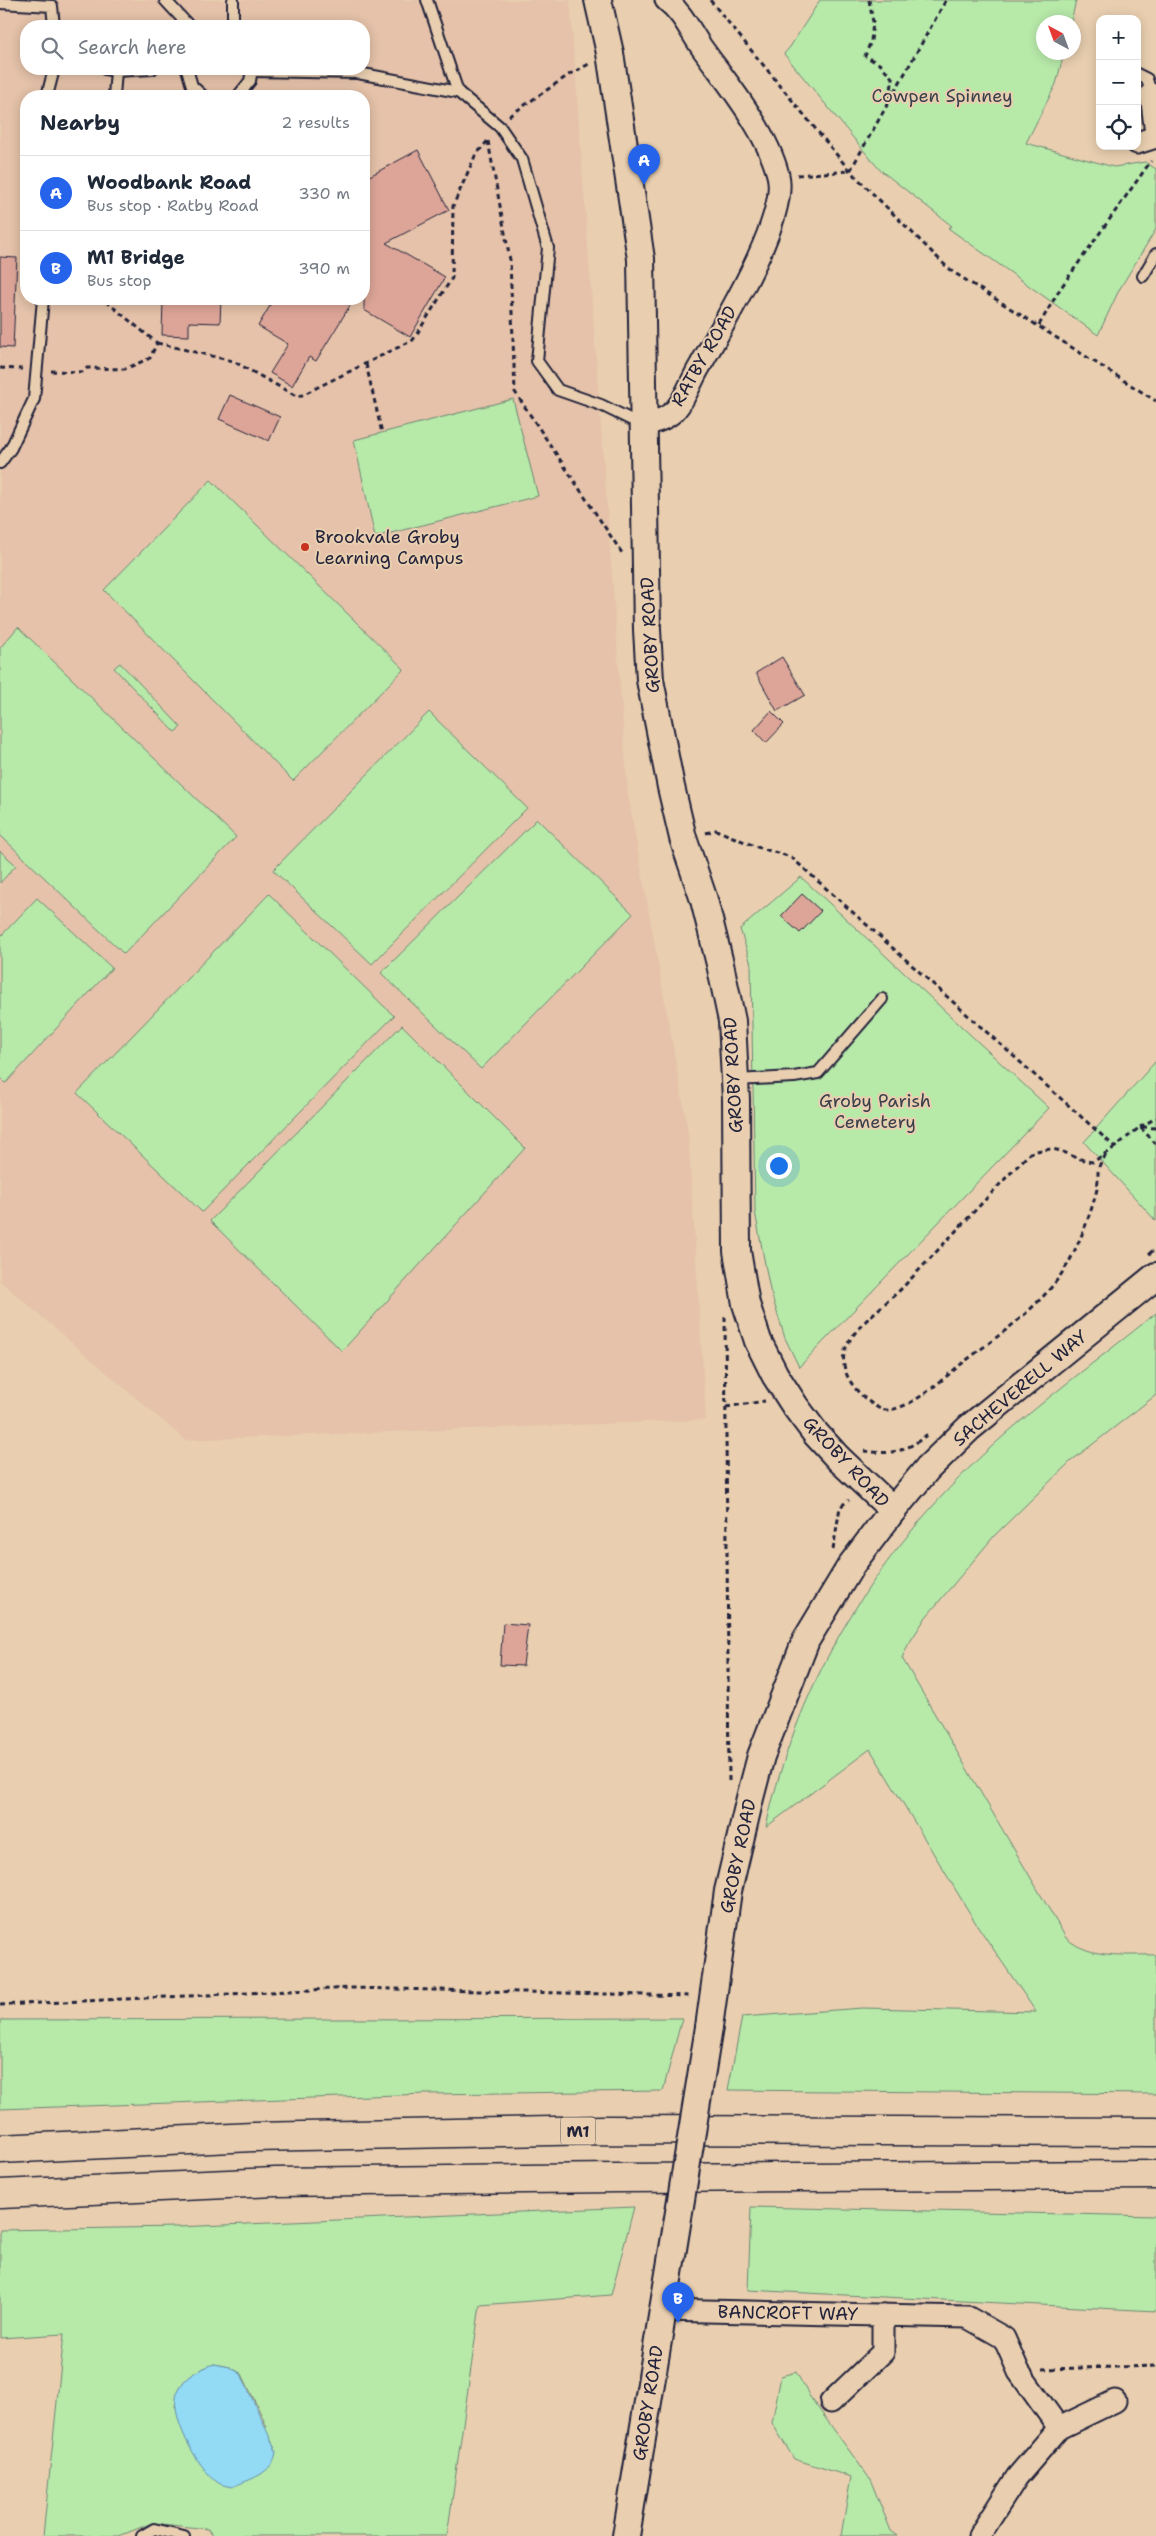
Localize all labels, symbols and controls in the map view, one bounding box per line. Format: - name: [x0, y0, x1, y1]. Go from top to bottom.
- north arrow: [1036, 15, 1081, 60]
- map controls: [1096, 15, 1141, 150]
- button: +: [1096, 15, 1141, 60]
- search box: [20, 20, 370, 75]
- icon: search: [38, 34, 66, 62]
- text: Search here: [78, 35, 187, 60]
- button: −: [1096, 60, 1141, 105]
- park label: Cowpen Spinney: [871, 84, 1013, 108]
- button: locate: [1096, 105, 1141, 150]
- text: Nearby: [40, 109, 120, 137]
- text: 2 results: [281, 112, 350, 133]
- pin: A: [628, 144, 660, 185]
- text: Woodbank Road: [87, 170, 251, 195]
- text: A: [50, 183, 62, 204]
- text: 330 m: [298, 183, 350, 204]
- text: Bus stop · Ratby Road: [87, 195, 259, 216]
- text: M1 Bridge: [87, 245, 185, 270]
- text: B: [51, 258, 61, 279]
- text: 390 m: [298, 258, 350, 279]
- text: Bus stop: [87, 270, 152, 291]
- street label: RATBY ROAD: [666, 301, 743, 411]
- place label: Brookvale Groby Learning Campus: [315, 525, 464, 570]
- marker: Brookvale Groby Learning Campus: [299, 541, 311, 553]
- street label: GROBY ROAD: [635, 576, 665, 694]
- street label: GROBY ROAD: [718, 1016, 748, 1134]
- park label: Groby Parish Cemetery: [819, 1089, 931, 1134]
- your location: [766, 1153, 792, 1179]
- street label: SACHEVERELL WAY: [948, 1324, 1093, 1452]
- street label: GROBY ROAD: [797, 1411, 895, 1513]
- street label: GROBY ROAD: [714, 1796, 762, 1915]
- road number: M1: [560, 2118, 596, 2144]
- pin: B: [662, 2282, 694, 2323]
- street label: BANCROFT WAY: [718, 2300, 859, 2326]
- street label: GROBY ROAD: [627, 2343, 669, 2462]

